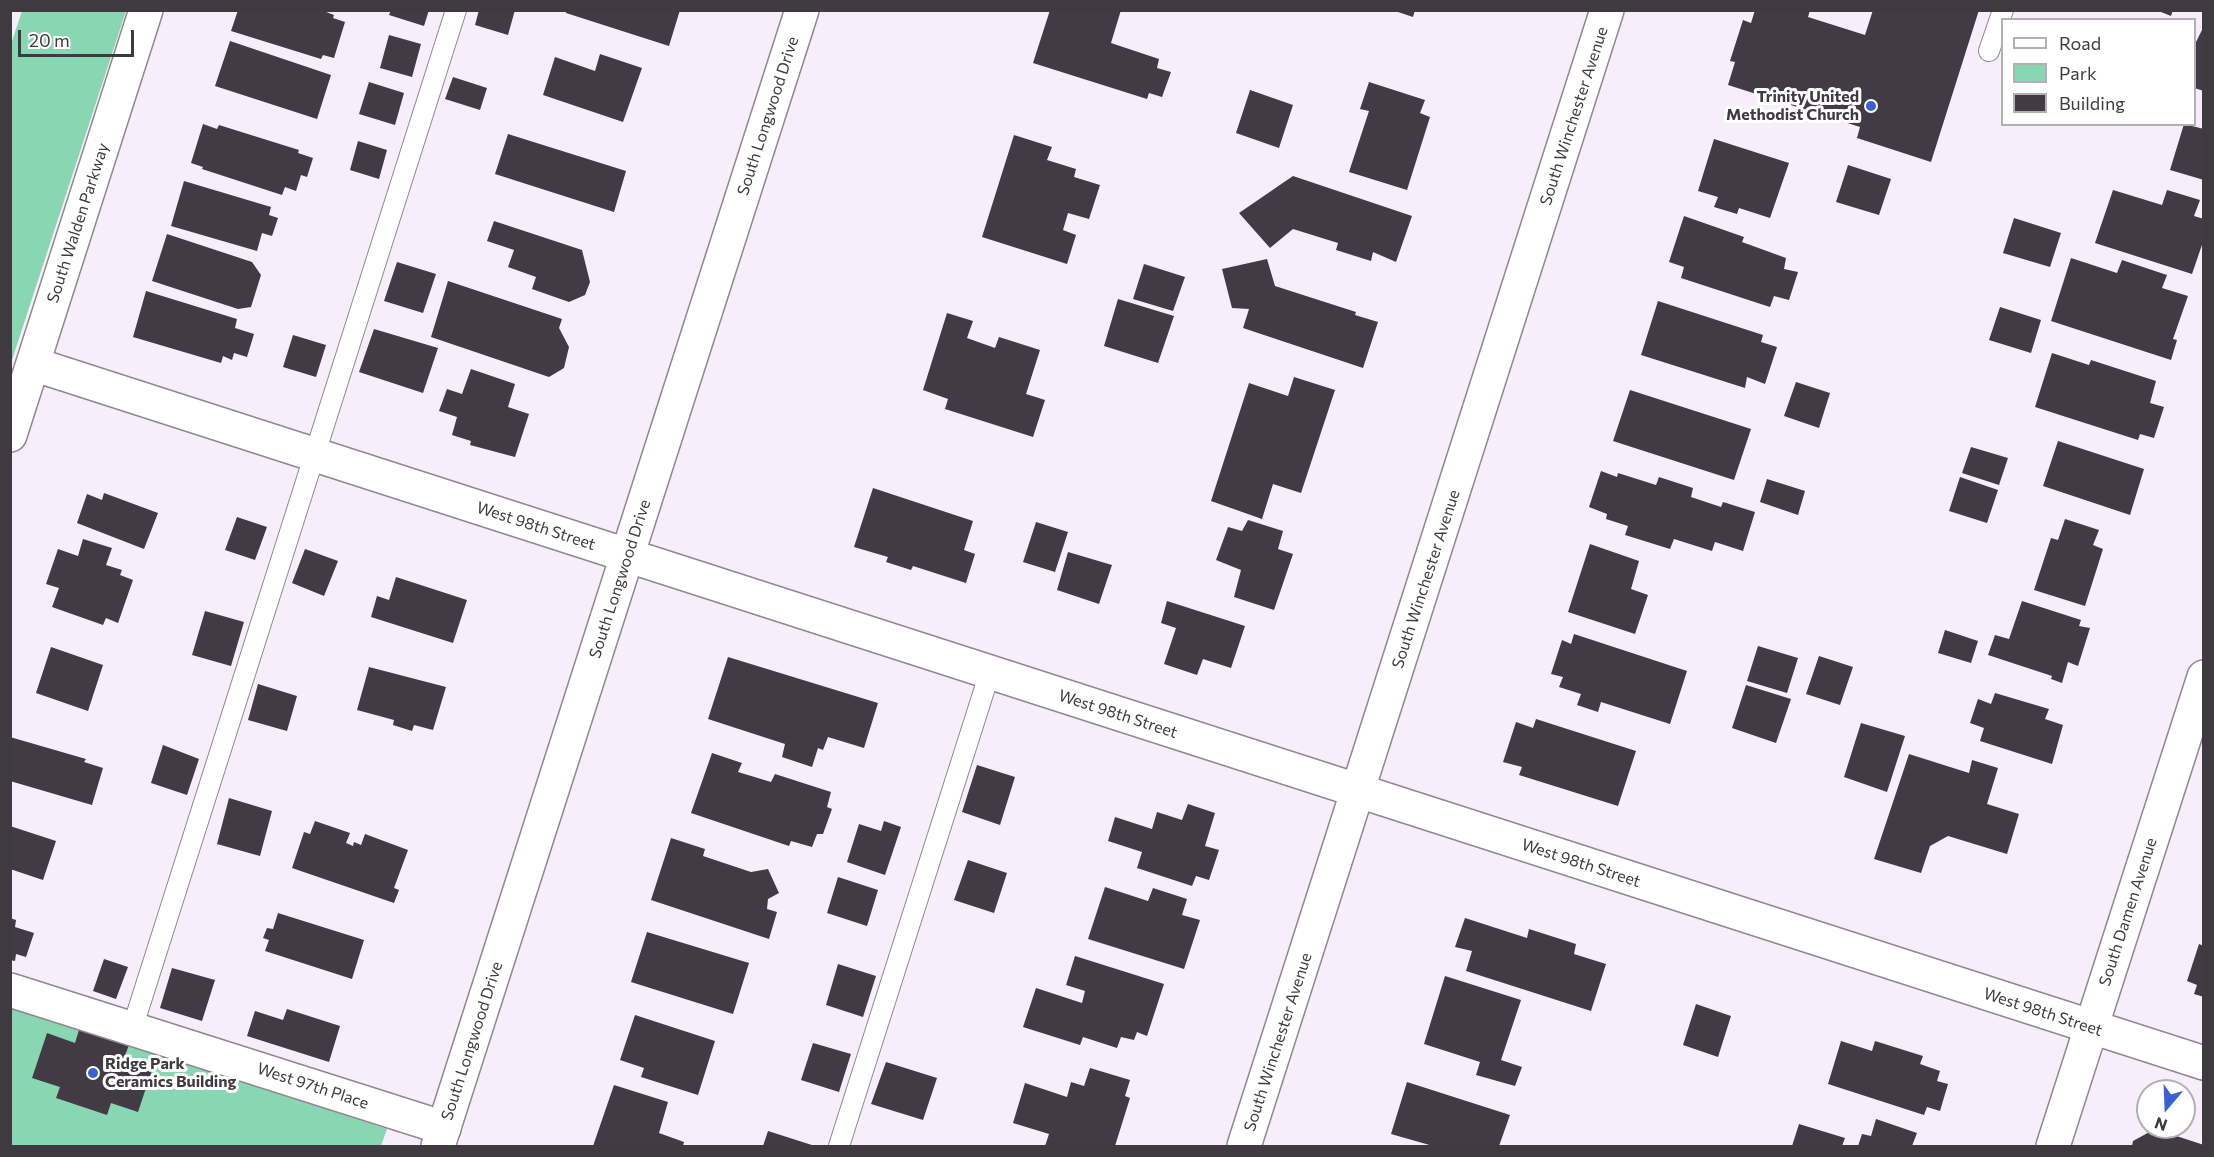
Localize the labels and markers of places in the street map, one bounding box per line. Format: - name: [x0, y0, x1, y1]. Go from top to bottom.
- place label: Trinity United Methodist Church: [1726, 87, 1859, 125]
- marker: Trinity United Methodist Church: [1864, 99, 1878, 113]
- place label: Ridge Park Ceramics Building: [105, 1054, 236, 1092]
- marker: Ridge Park Ceramics Building: [86, 1066, 100, 1080]

